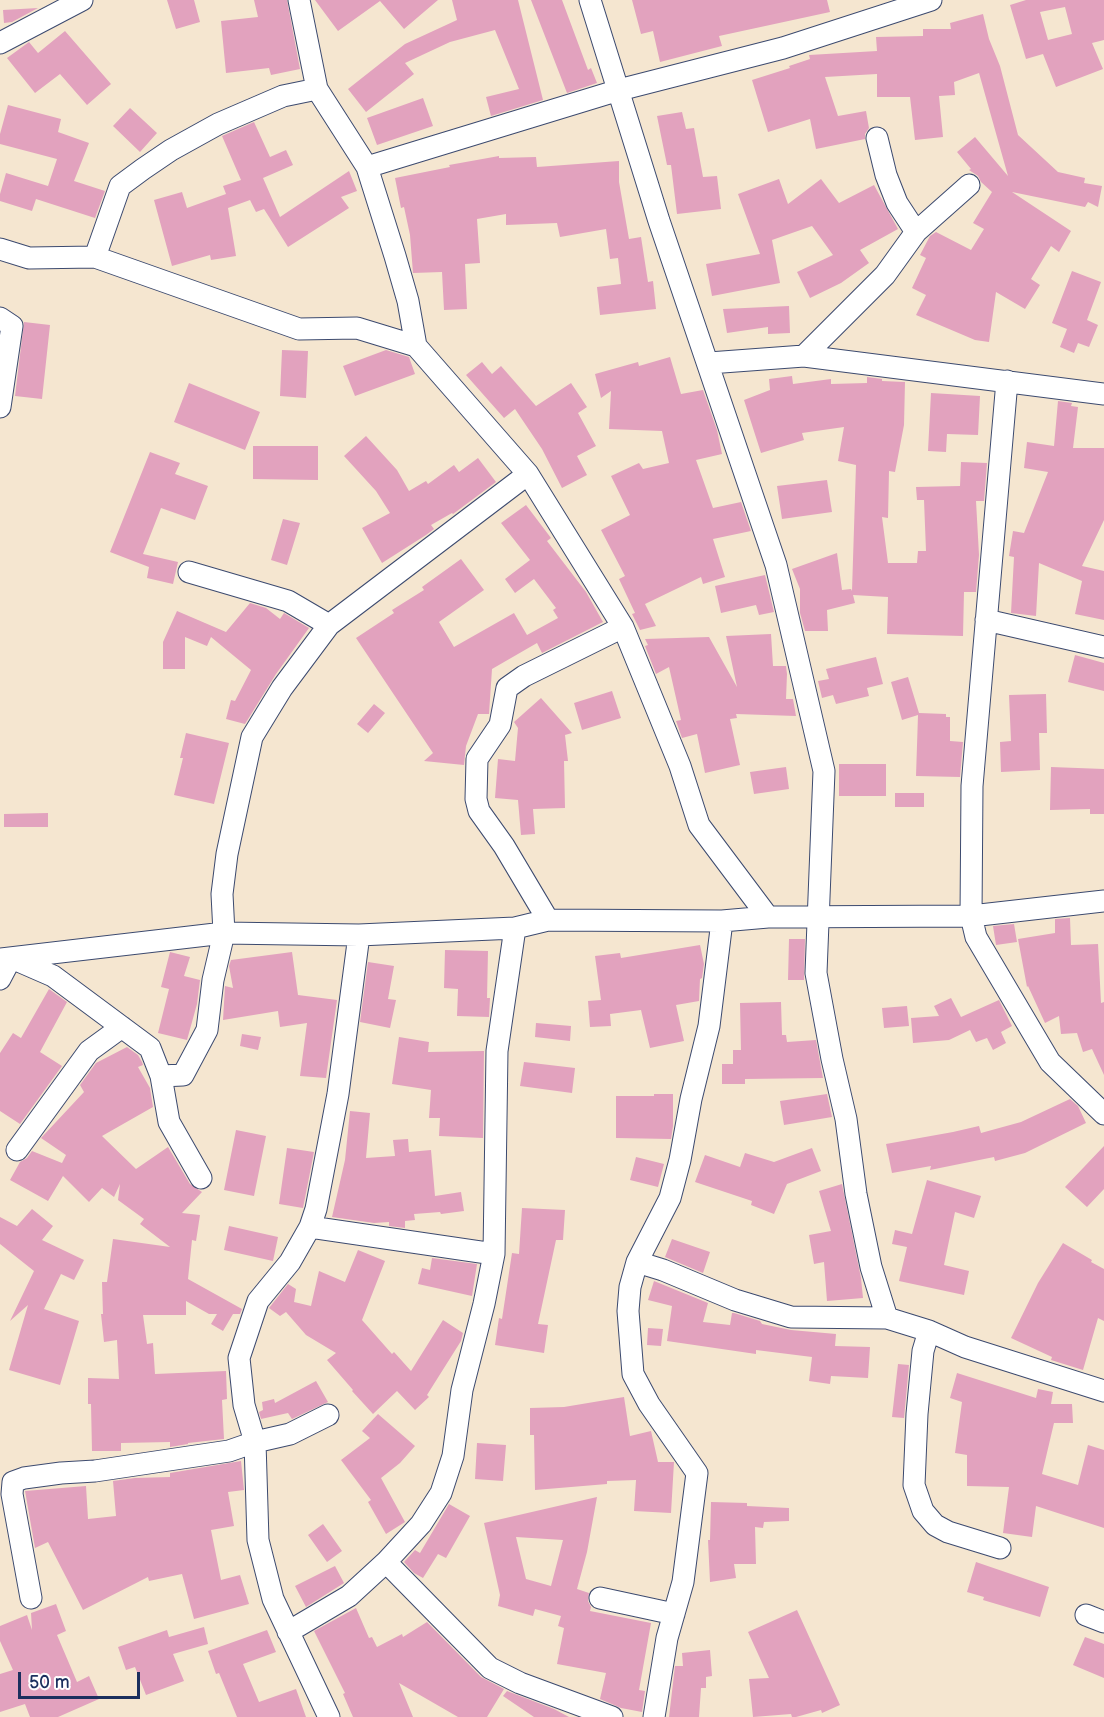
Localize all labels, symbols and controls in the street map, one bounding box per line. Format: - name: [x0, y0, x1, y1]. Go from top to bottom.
- scale bar: [21, 1660, 142, 1698]
- text: 50 m: [29, 1672, 70, 1693]

